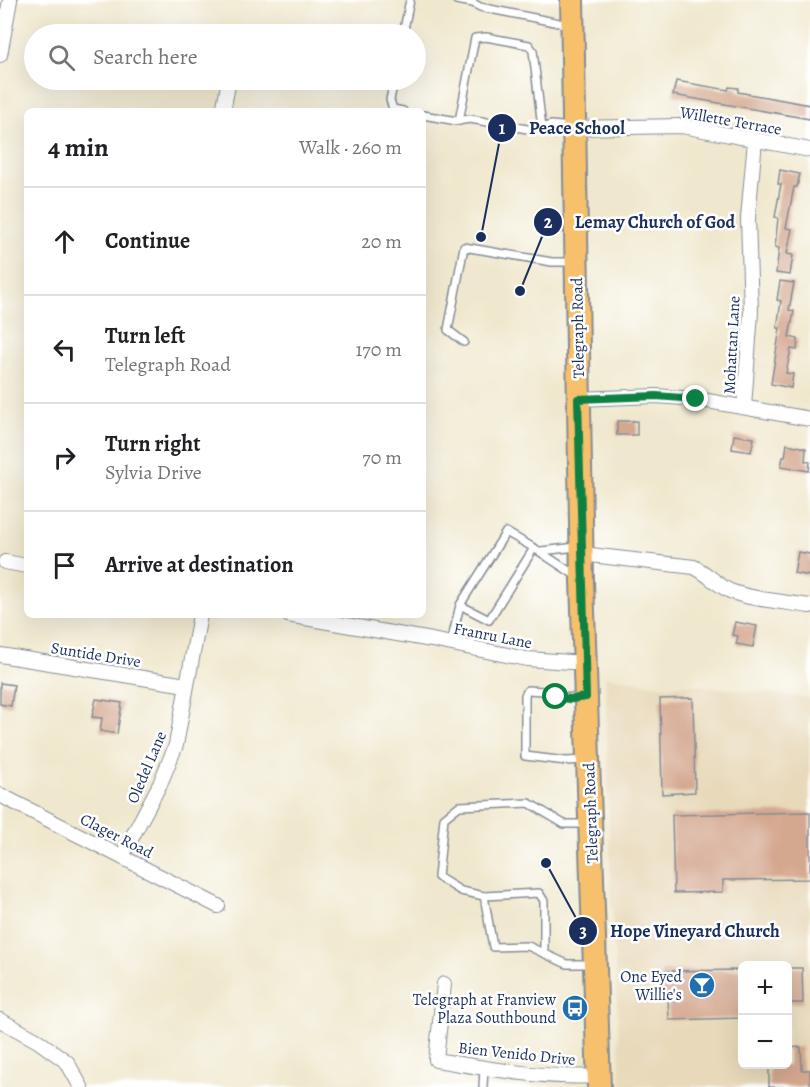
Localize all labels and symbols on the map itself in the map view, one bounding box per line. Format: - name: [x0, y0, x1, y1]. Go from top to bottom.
- street label: Willette Terrace: [677, 101, 783, 141]
- callout: Peace School: [487, 110, 637, 146]
- text: 1: [499, 116, 506, 140]
- text: Peace School: [529, 116, 625, 140]
- callout: Lemay Church of God: [533, 204, 747, 240]
- text: 2: [544, 210, 553, 234]
- text: Lemay Church of God: [575, 210, 736, 234]
- street label: Telegraph Road: [566, 277, 590, 379]
- street label: Mohattan Lane: [718, 295, 746, 395]
- route end: [682, 385, 708, 411]
- street label: Franru Lane: [452, 618, 534, 654]
- street label: Suntide Drive: [49, 637, 142, 673]
- route start: [542, 683, 568, 709]
- street label: Oledel Lane: [122, 728, 172, 807]
- street label: Telegraph Road: [578, 762, 604, 864]
- street label: Clager Road: [76, 808, 157, 864]
- callout: Hope Vineyard Church: [568, 913, 792, 949]
- text: 3: [579, 919, 587, 943]
- text: Hope Vineyard Church: [610, 919, 780, 943]
- place label: One Eyed Willie's: [620, 966, 682, 1006]
- bar icon: One Eyed Willie's: [687, 970, 717, 1000]
- place label: Telegraph at Franview Plaza Southbound: [413, 989, 557, 1029]
- bus stop icon: Telegraph at Franview Plaza Southbound: [560, 993, 590, 1023]
- street label: Bien Venido Drive: [457, 1037, 577, 1071]

